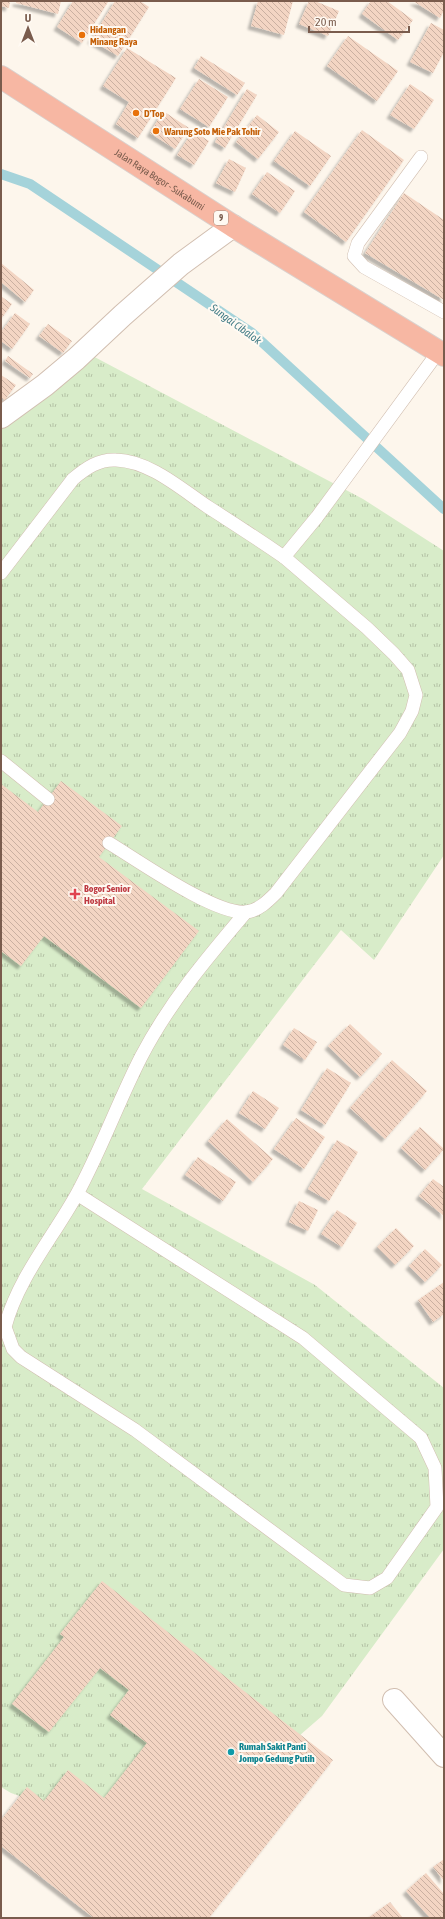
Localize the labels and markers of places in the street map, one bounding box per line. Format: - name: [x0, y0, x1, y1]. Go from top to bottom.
- place label: Hidangan Minang Raya: [90, 24, 138, 47]
- marker: Hidangan Minang Raya: [77, 30, 87, 40]
- marker: D'Top: [131, 108, 141, 118]
- place label: D'Top: [144, 108, 165, 119]
- marker: Warung Soto Mie Pak Tohir: [151, 126, 161, 136]
- place label: Warung Soto Mie Pak Tohir: [163, 126, 261, 137]
- place label: Bogor Senior Hospital: [84, 883, 131, 906]
- marker: Bogor Senior Hospital: [69, 888, 81, 900]
- place label: Rumah Sakit Panti Jompo Gedung Putih: [238, 1741, 315, 1764]
- marker: Rumah Sakit Panti Jompo Gedung Putih: [226, 1747, 236, 1757]

